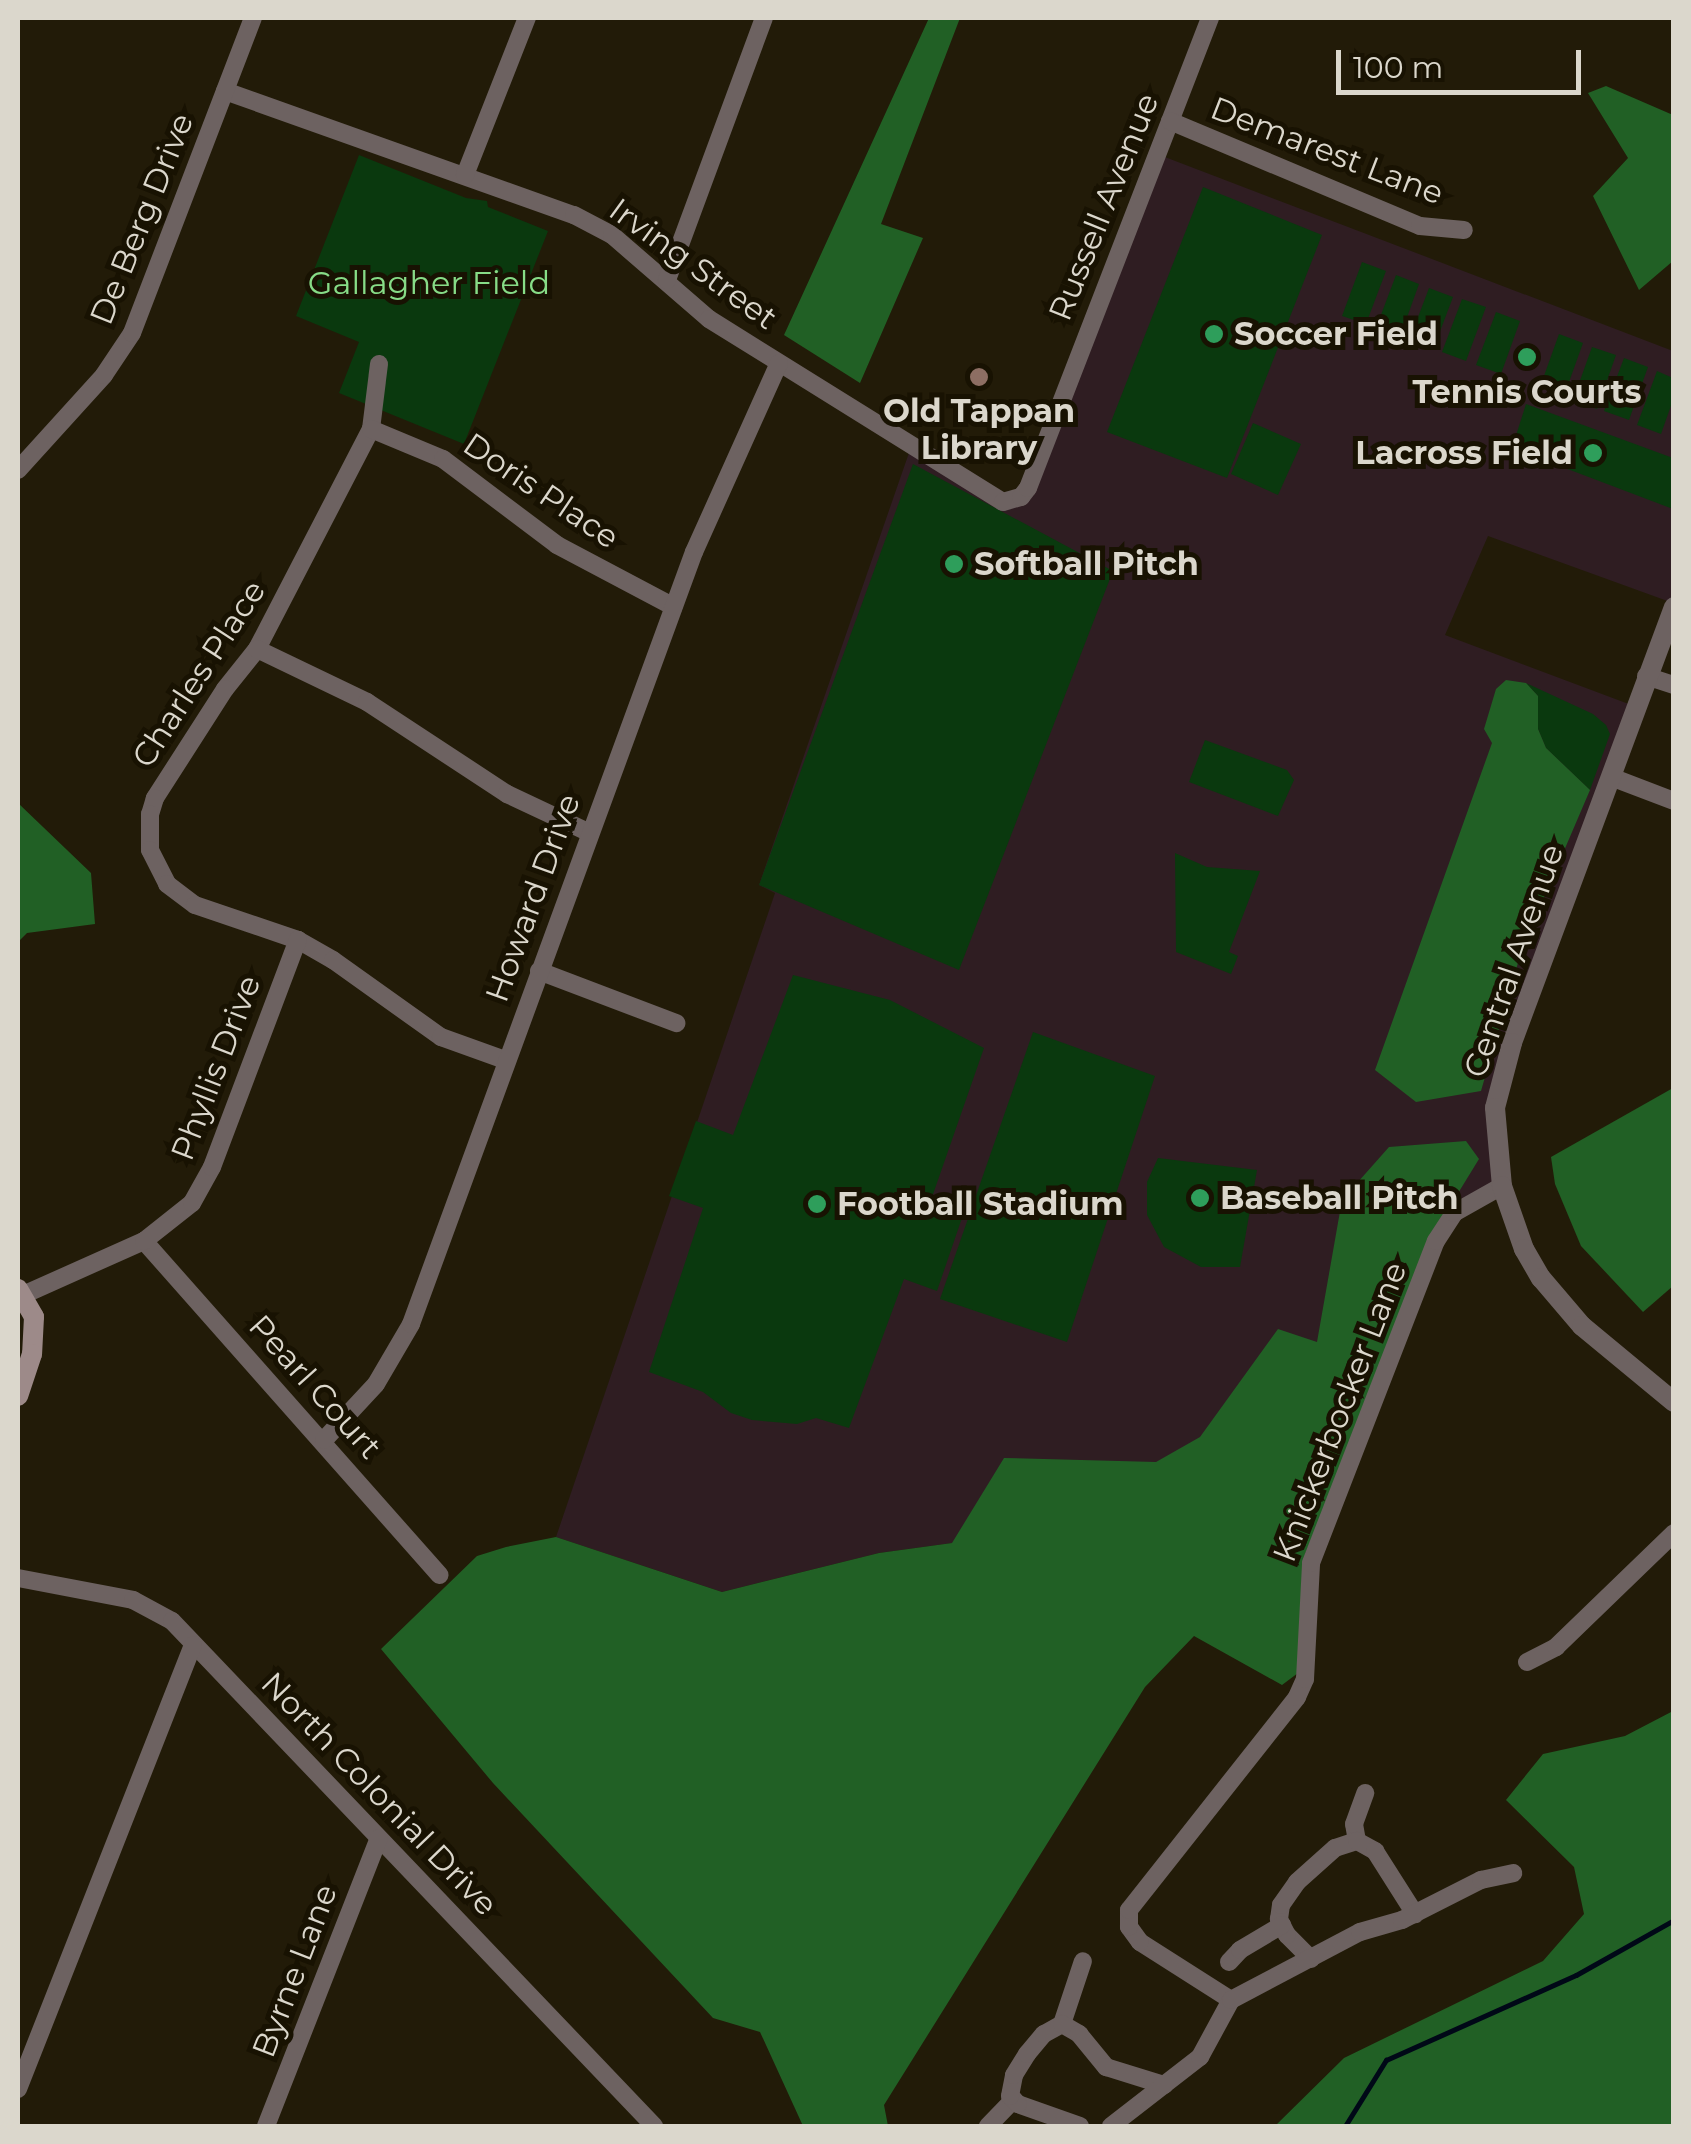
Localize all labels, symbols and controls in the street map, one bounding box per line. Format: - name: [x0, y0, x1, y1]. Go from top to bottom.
- scale bar: [1341, 30, 1586, 92]
- text: 100 m: [1353, 49, 1443, 86]
- street label: Russell Avenue: [1041, 88, 1167, 326]
- street label: Demarest Lane: [1205, 89, 1449, 213]
- street label: De Berg Drive: [82, 108, 202, 330]
- street label: Irving Street: [602, 190, 784, 338]
- park label: Gallagher Field: [308, 264, 550, 302]
- place label: Soccer Field: [1234, 315, 1438, 353]
- marker: Soccer Field: [1203, 323, 1225, 345]
- marker: Tennis Courts: [1516, 346, 1538, 368]
- marker: Old Tappan Library: [968, 366, 990, 388]
- place label: Tennis Courts: [1413, 373, 1641, 411]
- place label: Old Tappan Library: [883, 393, 1075, 468]
- street label: Doris Place: [456, 425, 626, 557]
- place label: Lacross Field: [1355, 434, 1573, 472]
- marker: Lacross Field: [1582, 442, 1604, 464]
- place label: Softball Pitch: [974, 545, 1199, 583]
- marker: Softball Pitch: [943, 553, 965, 575]
- street label: Charles Place: [124, 573, 274, 775]
- street label: Howard Drive: [478, 789, 588, 1007]
- street label: Central Avenue: [1456, 839, 1572, 1083]
- street label: Phyllis Drive: [163, 970, 269, 1166]
- place label: Baseball Pitch: [1220, 1179, 1459, 1217]
- place label: Football Stadium: [837, 1185, 1124, 1223]
- marker: Baseball Pitch: [1189, 1187, 1211, 1209]
- marker: Football Stadium: [806, 1193, 828, 1215]
- street label: Knickerbocker Lane: [1265, 1257, 1415, 1567]
- street label: Pearl Court: [241, 1307, 389, 1467]
- street label: North Colonial Drive: [253, 1664, 505, 1924]
- street label: Byrne Lane: [244, 1879, 346, 2063]

